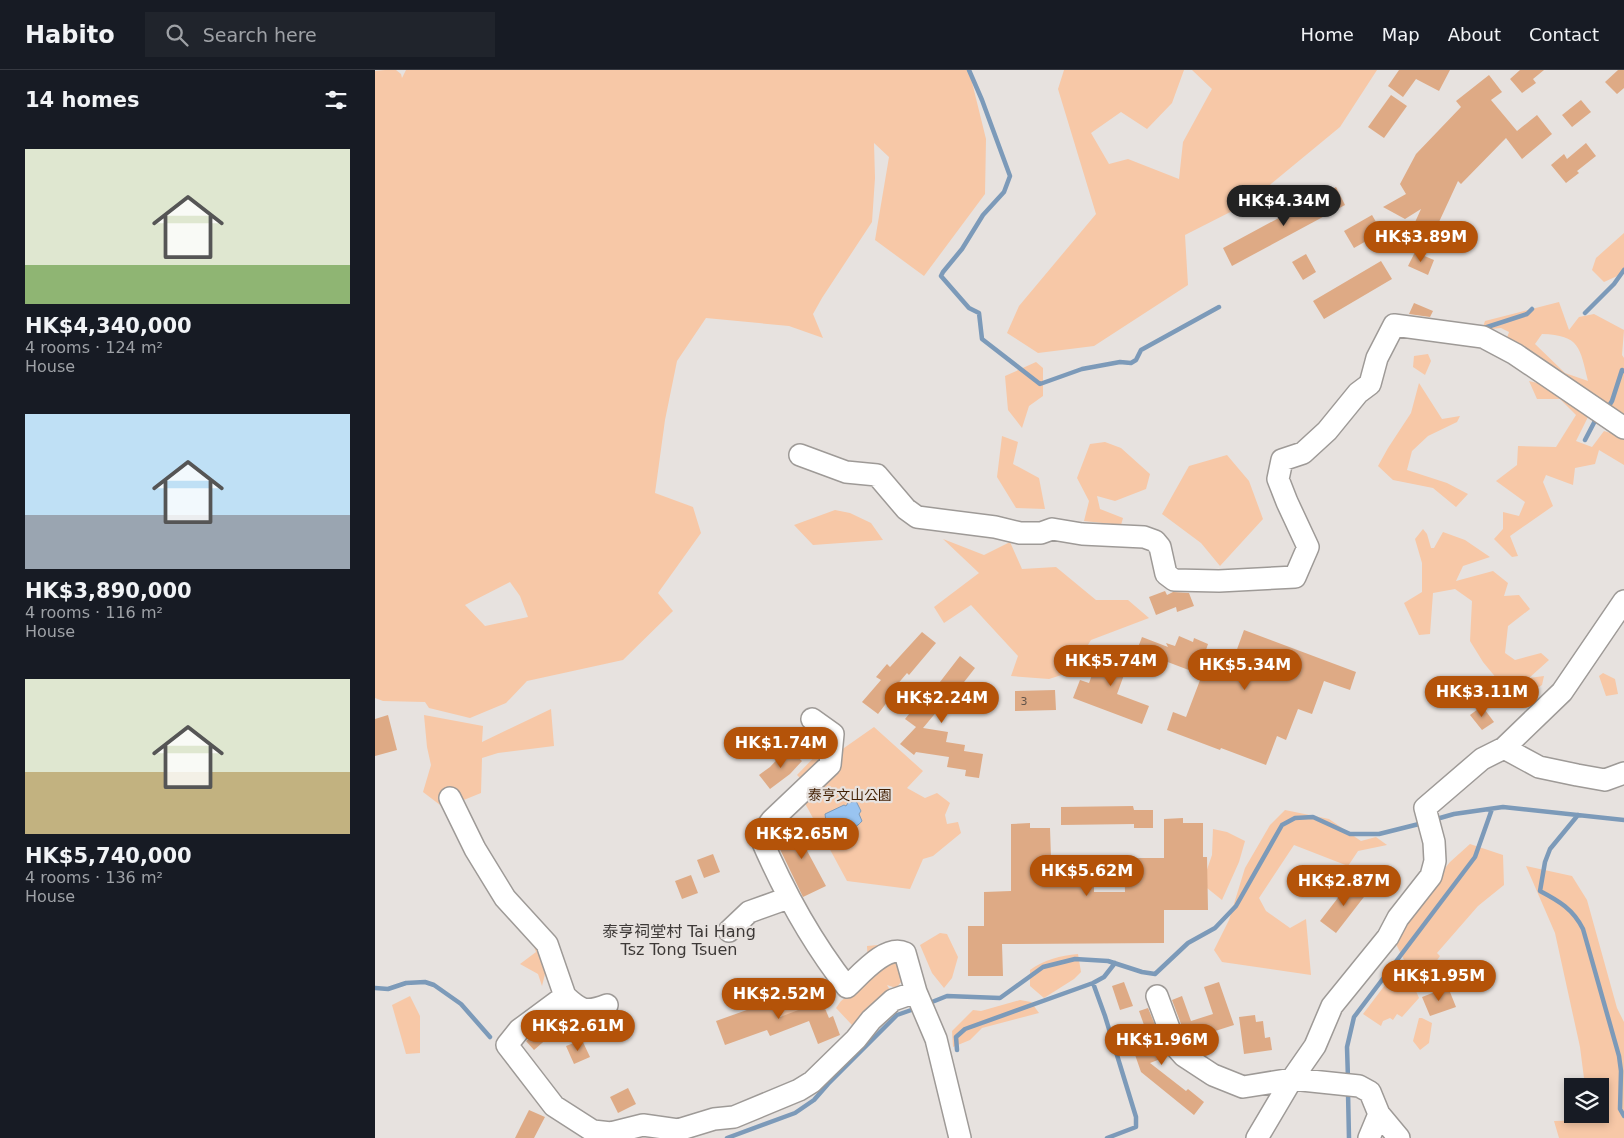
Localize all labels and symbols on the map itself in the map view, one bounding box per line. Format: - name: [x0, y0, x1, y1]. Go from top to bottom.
- pin: HK$4.34M: [1232, 184, 1336, 227]
- pin: HK$3.89M: [1369, 220, 1473, 263]
- pin: HK$5.74M: [1059, 644, 1163, 687]
- pin: HK$5.34M: [1193, 648, 1297, 691]
- pin: HK$3.11M: [1430, 676, 1534, 718]
- pin: HK$2.24M: [890, 682, 994, 724]
- house number: 3: [1021, 695, 1028, 708]
- pin: HK$1.74M: [729, 726, 833, 769]
- park label: 泰亨文山公園: [808, 787, 892, 803]
- pin: HK$2.65M: [750, 818, 854, 860]
- pin: HK$5.62M: [1035, 854, 1139, 897]
- pin: HK$2.87M: [1292, 864, 1396, 907]
- district label: 泰亨祠堂村 Tai Hang Tsz Tong Tsuen: [602, 922, 756, 959]
- pin: HK$1.95M: [1387, 960, 1491, 1002]
- pin: HK$2.52M: [727, 978, 831, 1020]
- pin: HK$2.61M: [526, 1010, 630, 1052]
- pin: HK$1.96M: [1110, 1024, 1214, 1066]

